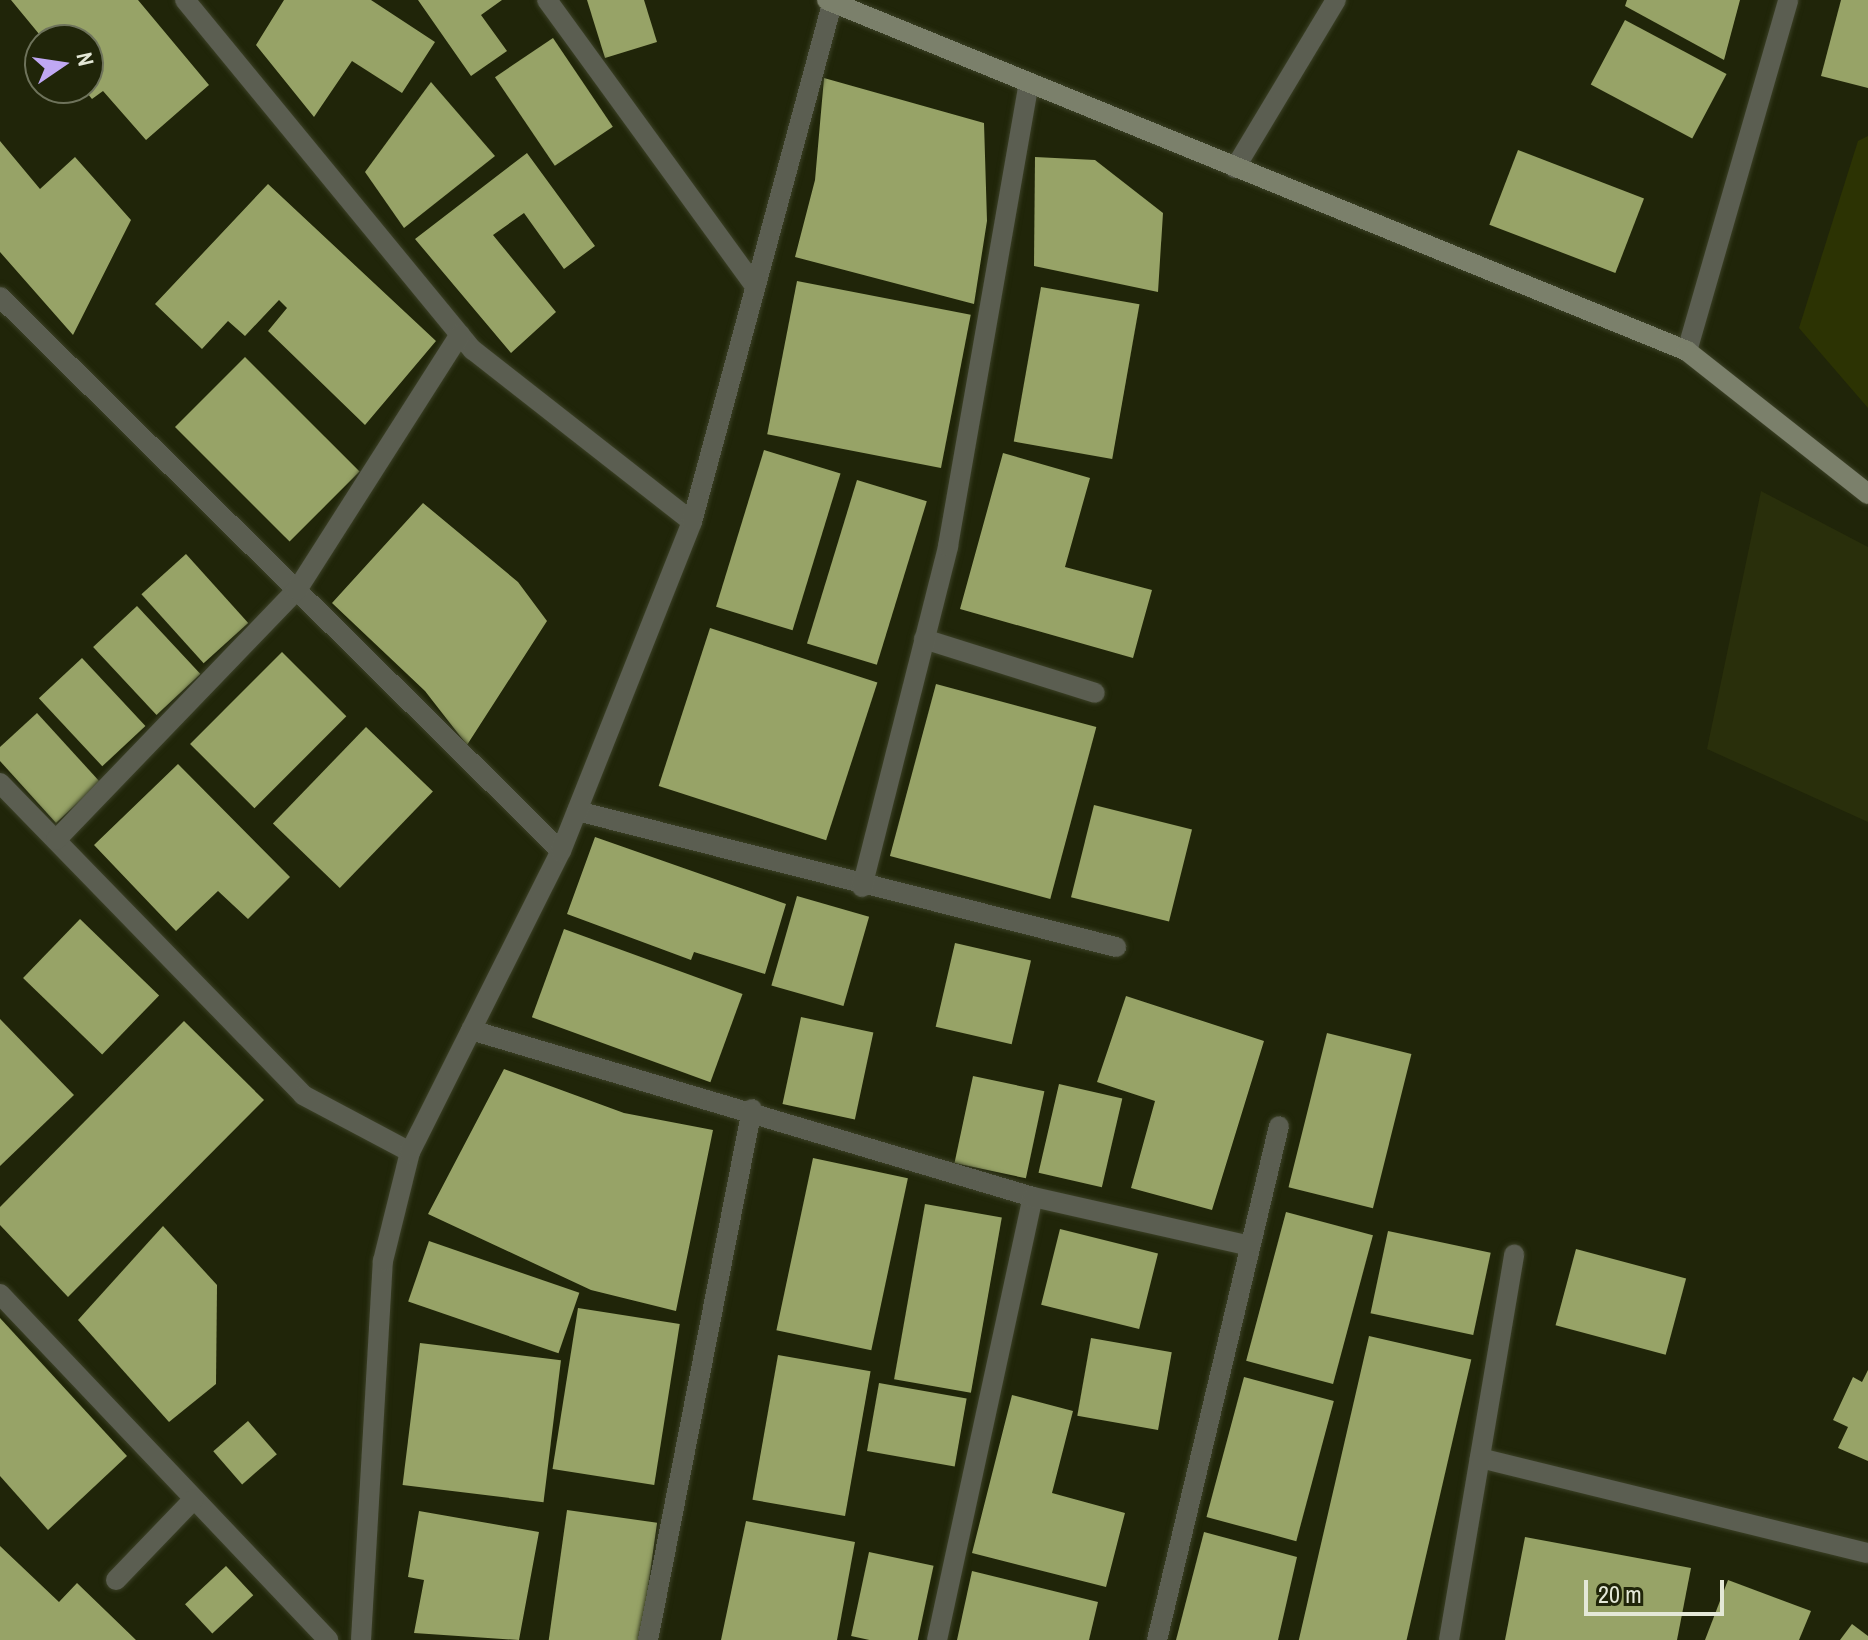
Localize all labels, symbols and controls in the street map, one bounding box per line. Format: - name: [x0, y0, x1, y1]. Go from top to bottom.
- north arrow: [24, 24, 104, 104]
- text: N: [69, 49, 102, 69]
- scale bar: [1588, 1564, 1728, 1614]
- text: 20 m: [1598, 1578, 1642, 1610]

